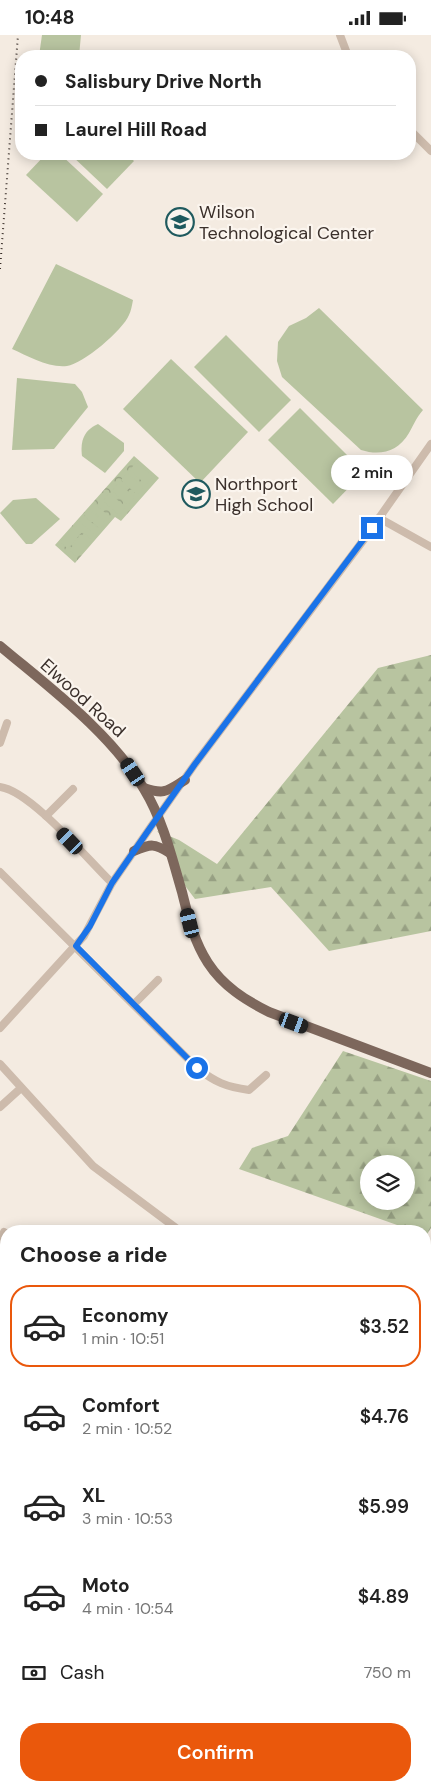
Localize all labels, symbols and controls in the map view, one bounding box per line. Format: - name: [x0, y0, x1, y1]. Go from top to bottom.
- text: 10:48: [25, 5, 75, 30]
- text: Salisbury Drive North: [65, 69, 262, 94]
- text: Laurel Hill Road: [65, 117, 207, 142]
- place label: Wilson Technological Center: [199, 200, 374, 245]
- school or university icon: Wilson Technological Center: [165, 207, 195, 237]
- callout: 2 min: [331, 455, 413, 491]
- text: 2 min: [351, 462, 393, 483]
- place label: Northport High School: [215, 472, 313, 517]
- school or university icon: Northport High School: [181, 479, 211, 509]
- route end: [361, 517, 383, 539]
- street label: Elwood Road: [35, 653, 131, 743]
- car: [118, 755, 147, 789]
- car: [54, 825, 85, 857]
- car: [179, 907, 200, 939]
- car: [277, 1011, 310, 1035]
- route start: [186, 1057, 208, 1079]
- map controls: [360, 1155, 415, 1210]
- button: layers: [360, 1155, 415, 1210]
- text: Choose a ride: [20, 1240, 168, 1269]
- text: Economy: [82, 1303, 169, 1328]
- icon: car: [22, 1304, 67, 1349]
- text: $3.52: [359, 1314, 409, 1339]
- text: 1 min · 10:51: [82, 1328, 164, 1349]
- text: Comfort: [82, 1393, 160, 1418]
- icon: car: [22, 1394, 67, 1439]
- text: $4.76: [360, 1404, 409, 1429]
- text: 2 min · 10:52: [82, 1418, 172, 1439]
- text: XL: [82, 1483, 105, 1508]
- icon: car: [22, 1484, 67, 1529]
- text: $5.99: [358, 1494, 409, 1519]
- text: 3 min · 10:53: [82, 1508, 173, 1529]
- text: Moto: [82, 1573, 130, 1598]
- icon: car: [22, 1574, 67, 1619]
- text: $4.89: [358, 1584, 409, 1609]
- text: 4 min · 10:54: [82, 1598, 174, 1619]
- icon: cash: [20, 1659, 48, 1687]
- text: Cash: [60, 1660, 104, 1685]
- text: 750 m: [364, 1662, 411, 1683]
- button: Confirm: [20, 1723, 411, 1781]

